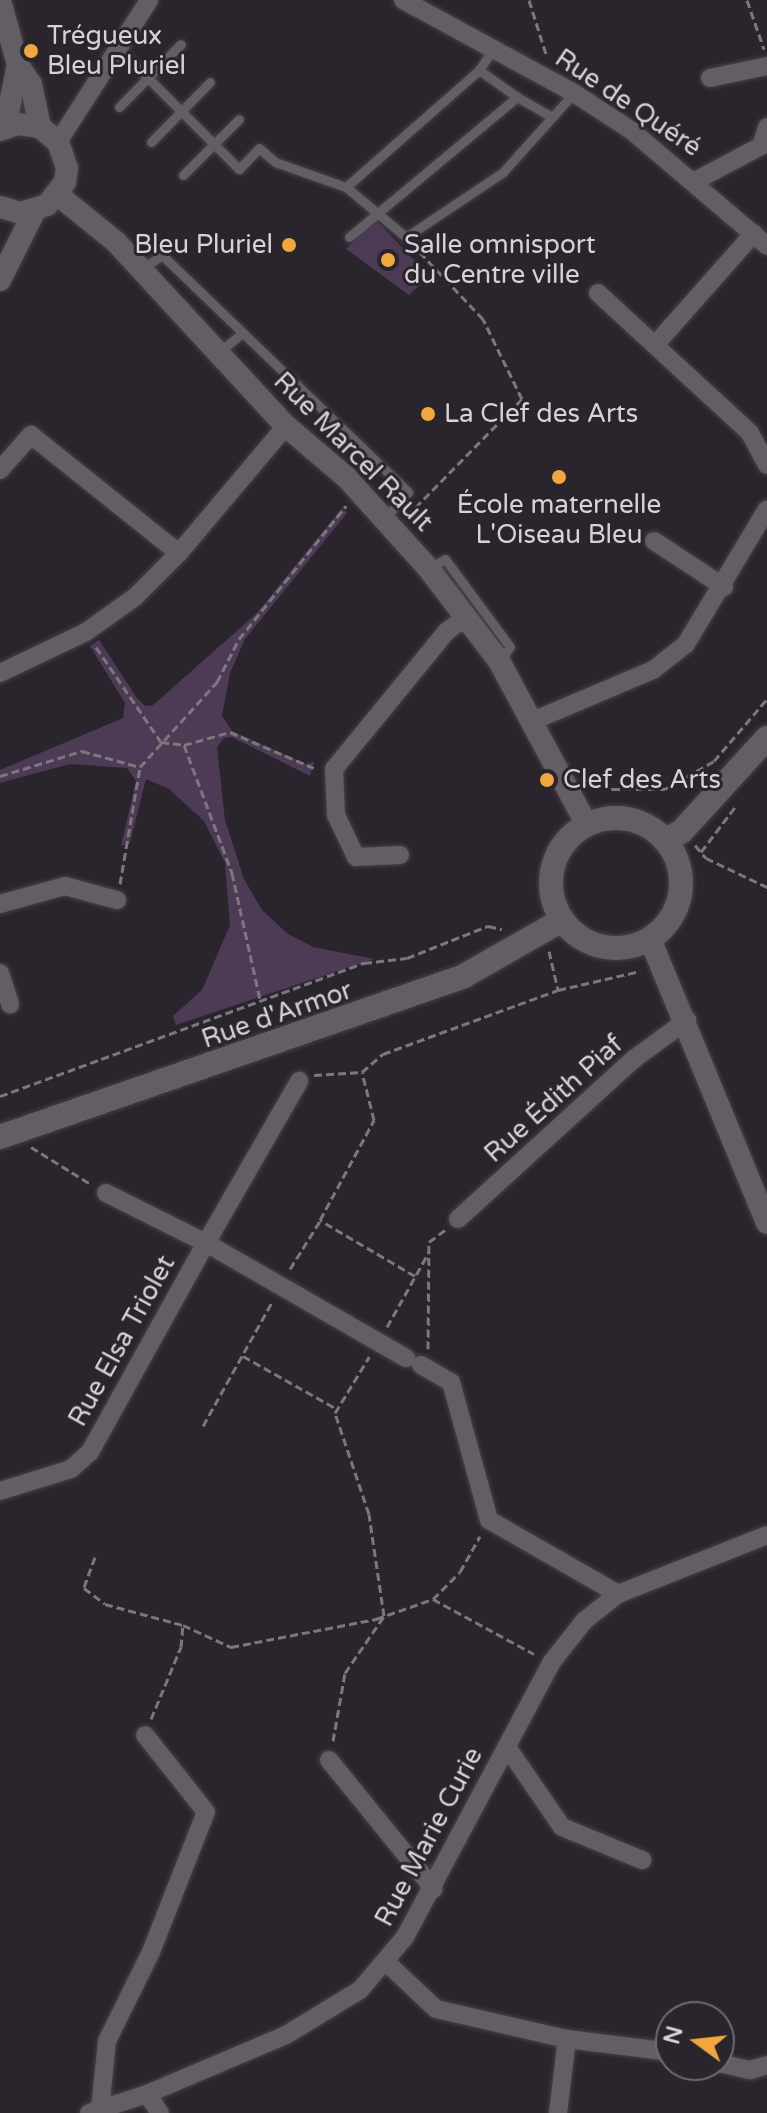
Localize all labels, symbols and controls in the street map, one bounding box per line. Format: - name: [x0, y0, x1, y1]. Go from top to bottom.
- place label: Trégueux Bleu Pluriel: [47, 20, 186, 82]
- marker: Trégueux Bleu Pluriel: [22, 42, 40, 60]
- street label: Rue de Quéré: [549, 43, 707, 163]
- place label: Bleu Pluriel: [134, 229, 273, 261]
- place label: Salle omnisport du Centre ville: [404, 229, 596, 290]
- marker: Bleu Pluriel: [280, 236, 298, 254]
- marker: Salle omnisport du Centre ville: [379, 251, 397, 269]
- street label: Rue Marcel Rault: [267, 366, 439, 538]
- place label: La Clef des Arts: [444, 398, 638, 430]
- marker: La Clef des Arts: [419, 405, 437, 423]
- marker: École maternelle L'Oiseau Bleu: [550, 468, 568, 486]
- place label: École maternelle L'Oiseau Bleu: [457, 489, 661, 550]
- place label: Clef des Arts: [563, 764, 721, 796]
- marker: Clef des Arts: [538, 771, 556, 789]
- street label: Rue d'Armor: [198, 975, 356, 1055]
- street label: Rue Édith Piaf: [478, 1029, 630, 1169]
- street label: Rue Elsa Triolet: [62, 1250, 182, 1432]
- street label: Rue Marie Curie: [369, 1742, 489, 1932]
- north arrow: [655, 2001, 735, 2081]
- text: N: [659, 2023, 689, 2047]

